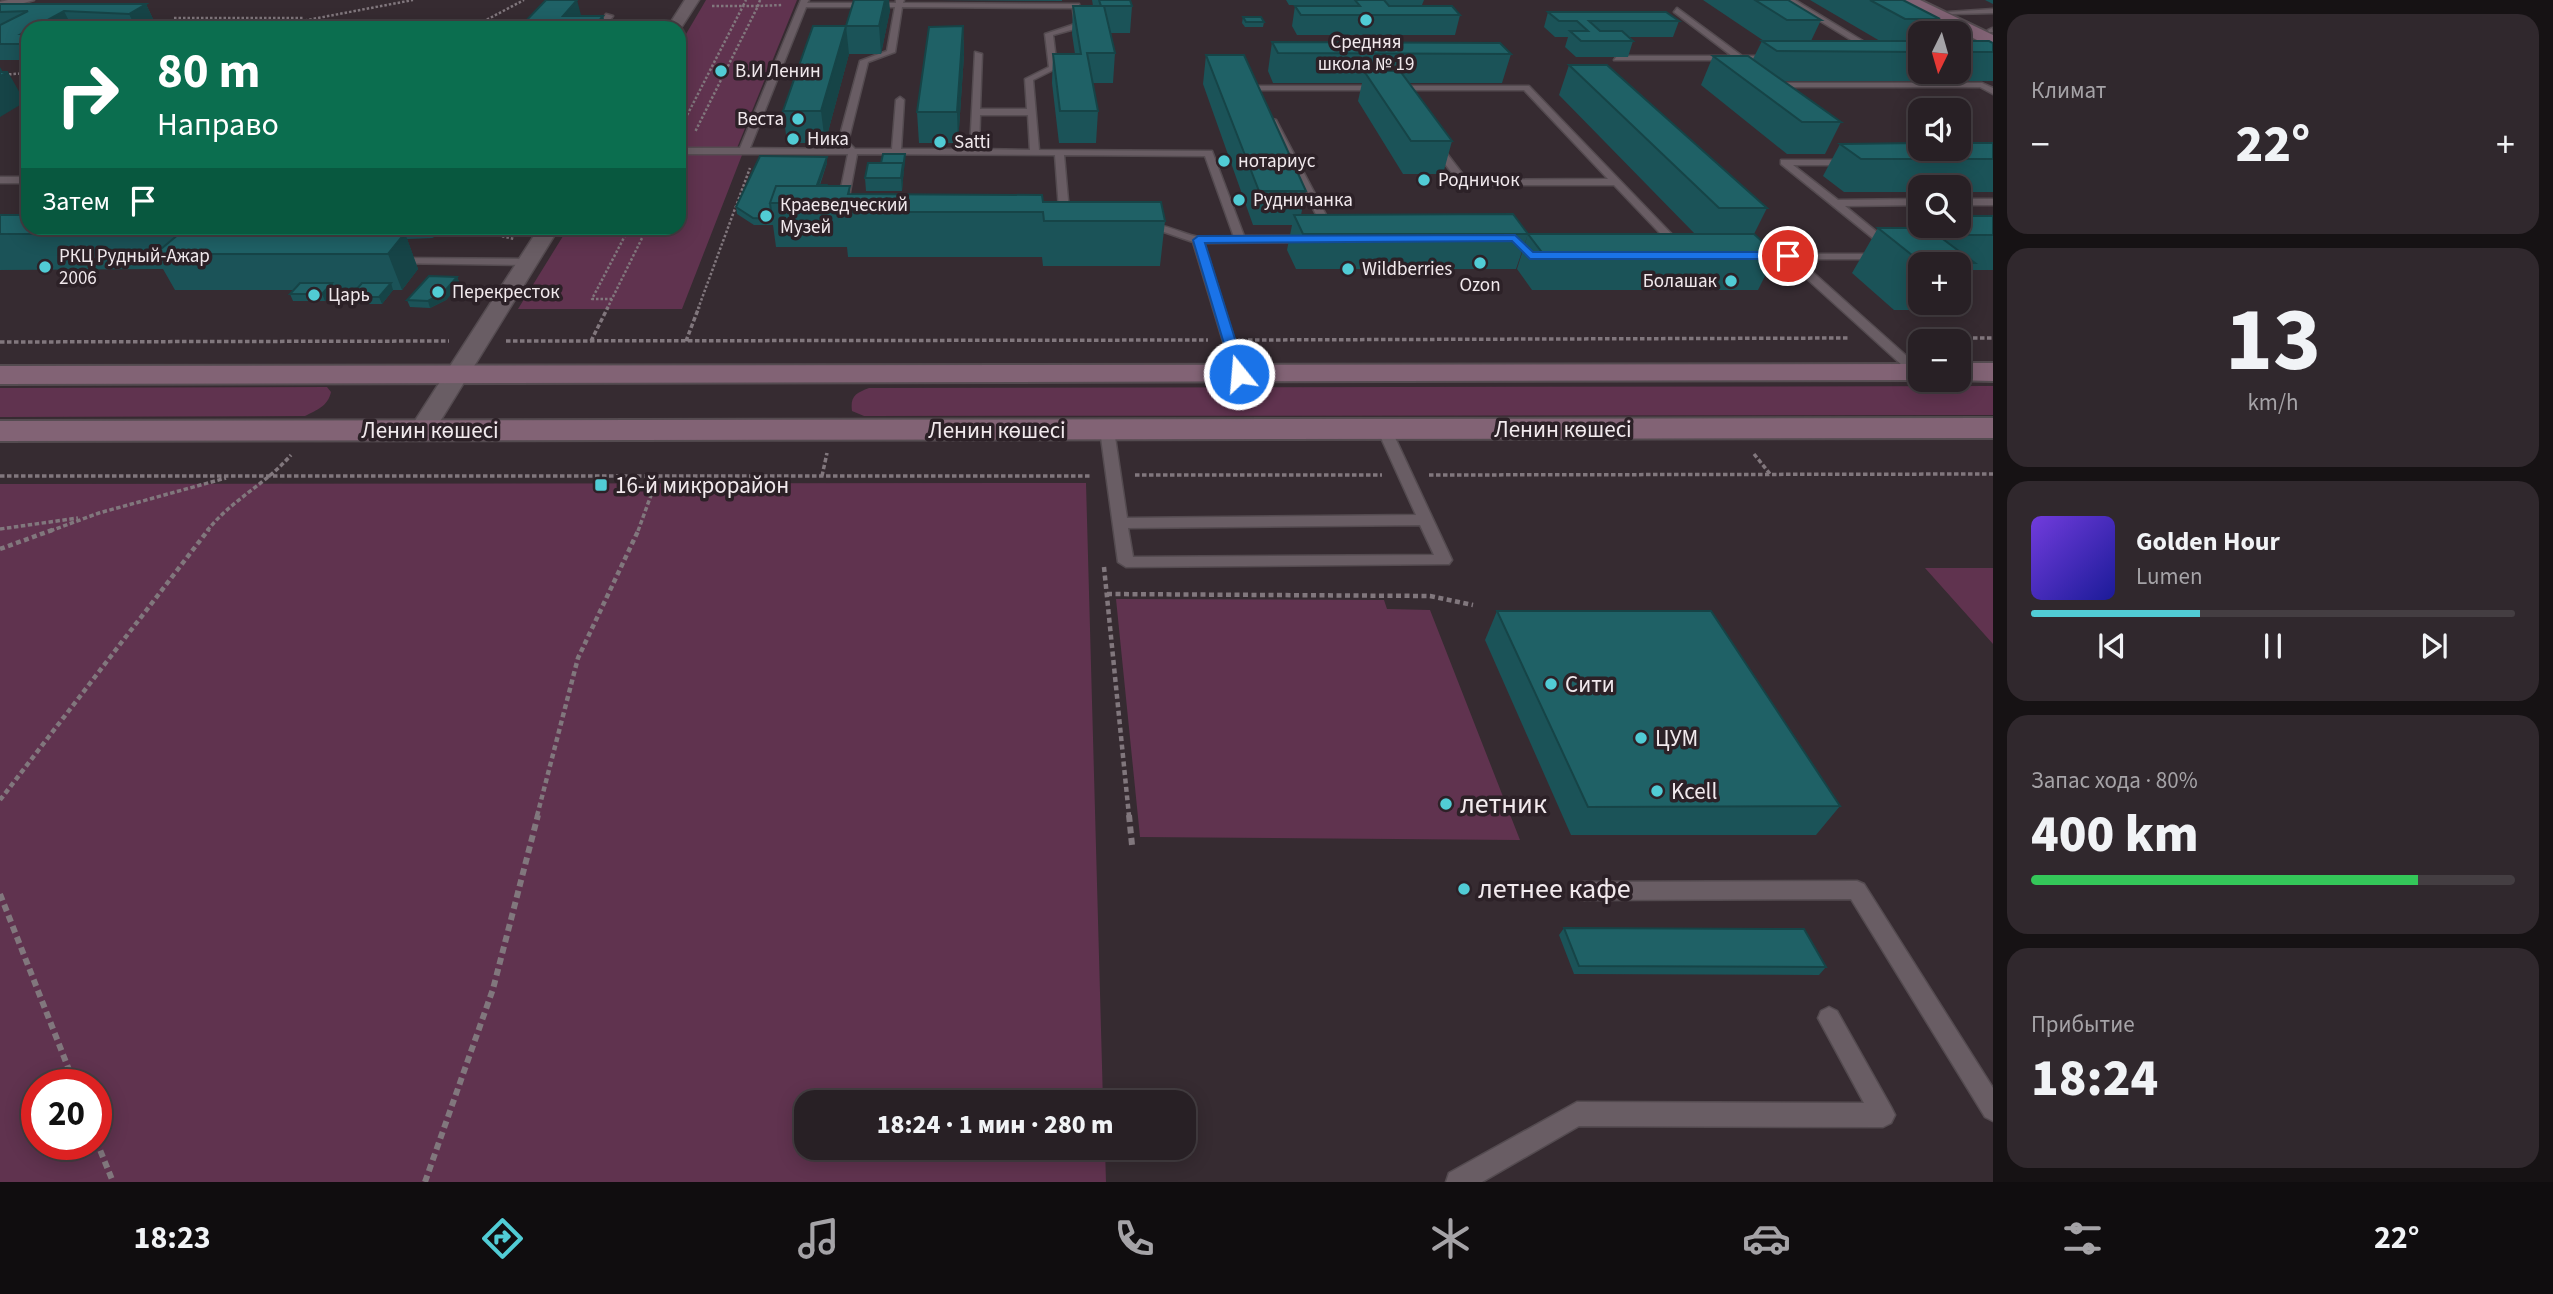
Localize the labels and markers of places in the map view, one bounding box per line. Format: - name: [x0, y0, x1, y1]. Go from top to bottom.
- marker: Средняя школа № 19: [1358, 12, 1374, 28]
- place label: Средняя школа № 19: [1318, 29, 1414, 78]
- place label: В.И Ленин: [735, 58, 821, 85]
- marker: В.И Ленин: [713, 63, 729, 79]
- place label: Веста: [737, 106, 784, 133]
- marker: Веста: [790, 111, 806, 127]
- place label: Ника: [807, 126, 849, 153]
- place label: Satti: [954, 129, 991, 156]
- marker: Ника: [785, 131, 801, 147]
- marker: Satti: [932, 134, 948, 150]
- place label: нотариус: [1238, 148, 1316, 175]
- marker: нотариус: [1216, 153, 1232, 169]
- place label: Родничок: [1438, 167, 1520, 194]
- marker: Родничок: [1416, 172, 1432, 188]
- place label: Рудничанка: [1253, 187, 1353, 214]
- place label: Краеведческий Музей: [780, 192, 908, 241]
- marker: Рудничанка: [1231, 192, 1247, 208]
- marker: Краеведческий Музей: [758, 208, 774, 224]
- pin: [1758, 226, 1818, 286]
- place label: РКЦ Рудный-Ажар 2006: [59, 243, 210, 292]
- marker: Ozon: [1472, 255, 1488, 271]
- place label: Wildberries: [1362, 256, 1452, 283]
- marker: РКЦ Рудный-Ажар 2006: [37, 259, 53, 275]
- marker: Wildberries: [1340, 261, 1356, 277]
- place label: Болашак: [1643, 268, 1718, 295]
- place label: Ozon: [1459, 272, 1501, 299]
- marker: Болашак: [1723, 273, 1739, 289]
- place label: Перекресток: [452, 279, 560, 306]
- place label: Царь: [328, 282, 370, 309]
- marker: Перекресток: [430, 284, 446, 300]
- marker: Царь: [306, 287, 322, 303]
- place label: 16-й микрорайон: [615, 469, 789, 502]
- marker: 16-й микрорайон: [593, 477, 609, 493]
- place label: Сити: [1565, 668, 1615, 701]
- marker: Сити: [1543, 676, 1559, 692]
- place label: ЦУМ: [1655, 722, 1698, 755]
- marker: ЦУМ: [1633, 730, 1649, 746]
- place label: Kcell: [1671, 775, 1717, 808]
- marker: Kcell: [1649, 783, 1665, 799]
- place label: летник: [1460, 784, 1547, 824]
- marker: летник: [1438, 796, 1454, 812]
- place label: летнее кафе: [1478, 869, 1631, 909]
- marker: летнее кафе: [1456, 881, 1472, 897]

